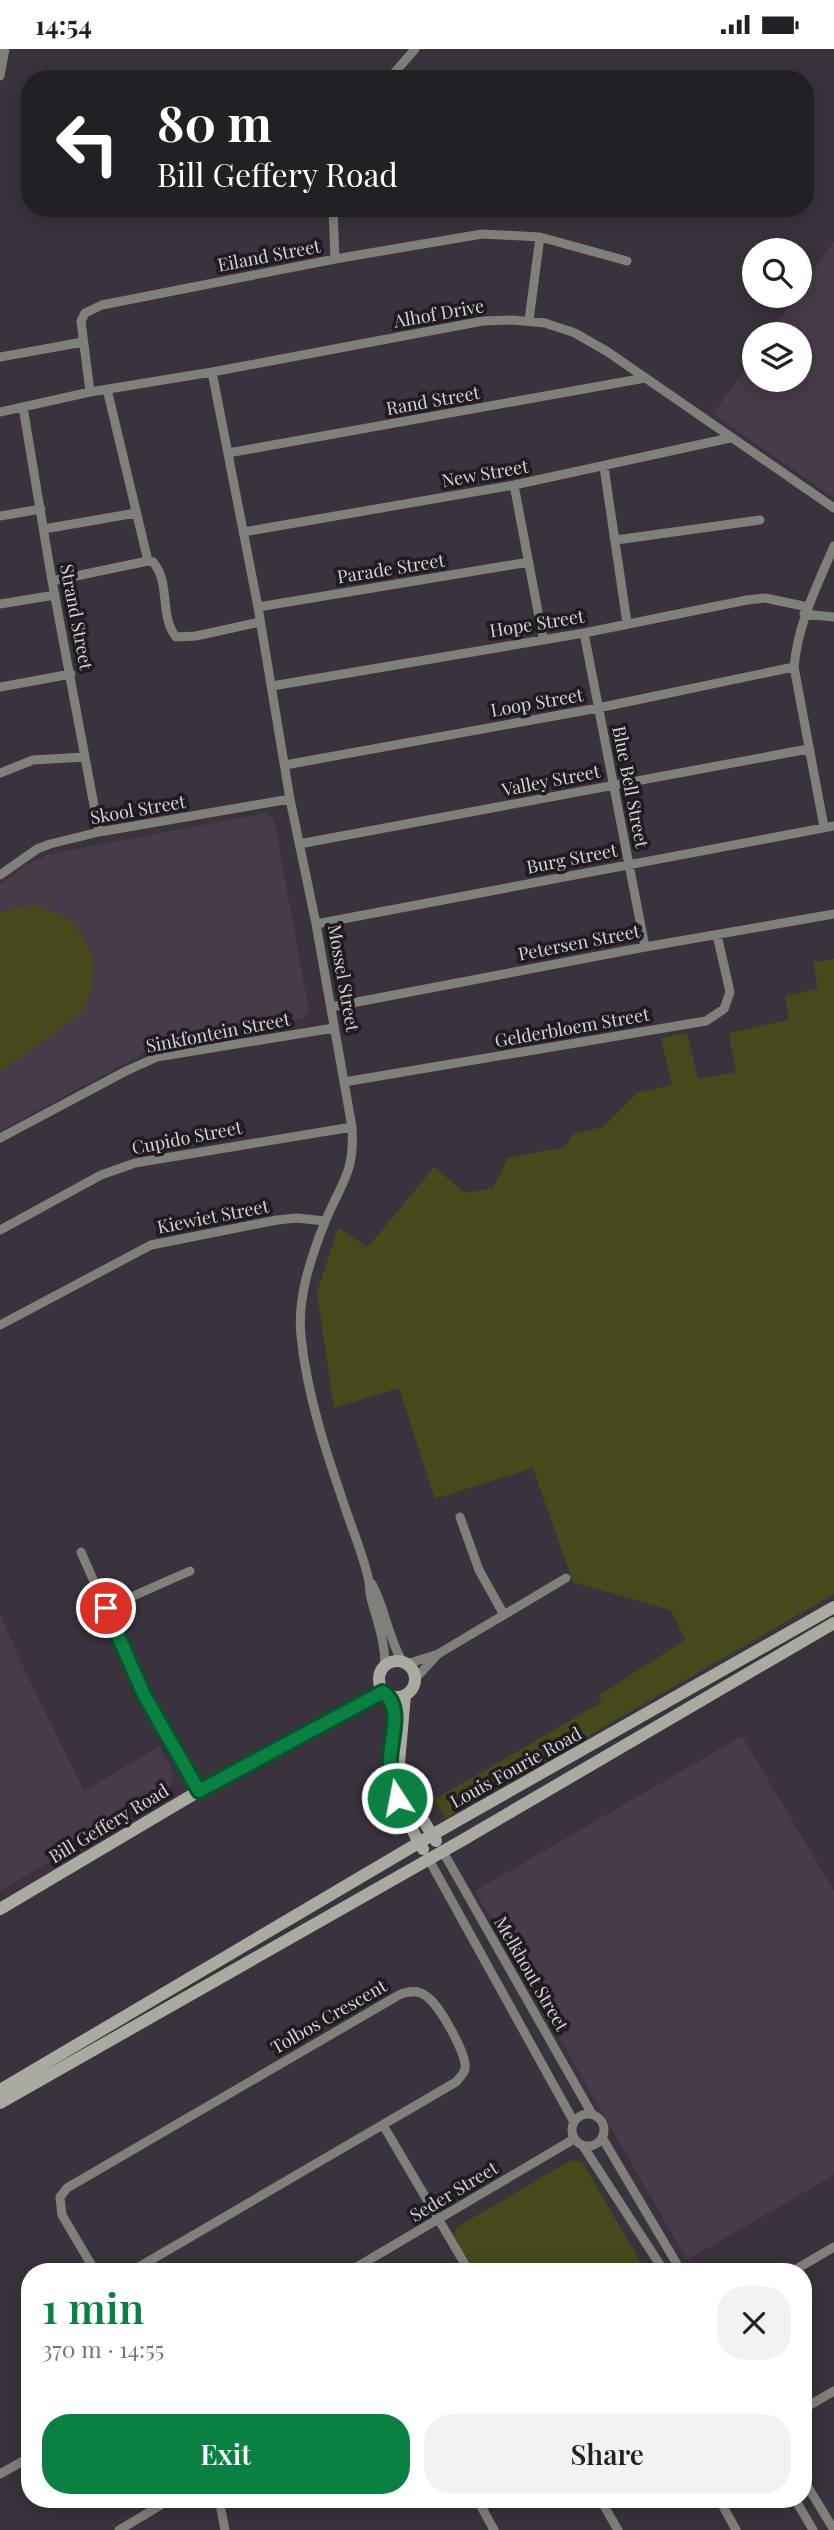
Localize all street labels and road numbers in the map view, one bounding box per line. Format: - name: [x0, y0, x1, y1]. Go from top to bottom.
- street label: Eiland Street: [215, 233, 323, 277]
- street label: Alhof Drive: [391, 293, 486, 333]
- street label: Rand Street: [384, 380, 482, 420]
- street label: New Street: [440, 453, 531, 492]
- street label: Parade Street: [335, 548, 447, 588]
- street label: Strand Street: [55, 562, 99, 672]
- street label: Hope Street: [488, 604, 587, 642]
- street label: Loop Street: [489, 682, 586, 722]
- street label: Blue Bell Street: [607, 724, 655, 850]
- street label: Valley Street: [499, 759, 603, 801]
- street label: Skool Street: [88, 789, 188, 829]
- street label: Burg Street: [524, 837, 620, 879]
- street label: Petersen Street: [516, 918, 642, 966]
- street label: Mossel Street: [323, 922, 365, 1034]
- street label: Gelderbloem Street: [493, 1001, 652, 1052]
- street label: Sinkfontein Street: [144, 1006, 292, 1058]
- street label: Cupido Street: [130, 1114, 245, 1159]
- street label: Kiewiet Street: [155, 1193, 271, 1239]
- street label: Louis Fourie Road: [446, 1721, 586, 1813]
- street label: Bill Geffery Road: [44, 1778, 173, 1868]
- street label: Melkhout Street: [489, 1912, 575, 2036]
- street label: Tolbos Crescent: [266, 1973, 391, 2059]
- street label: Seder Street: [405, 2155, 503, 2227]

